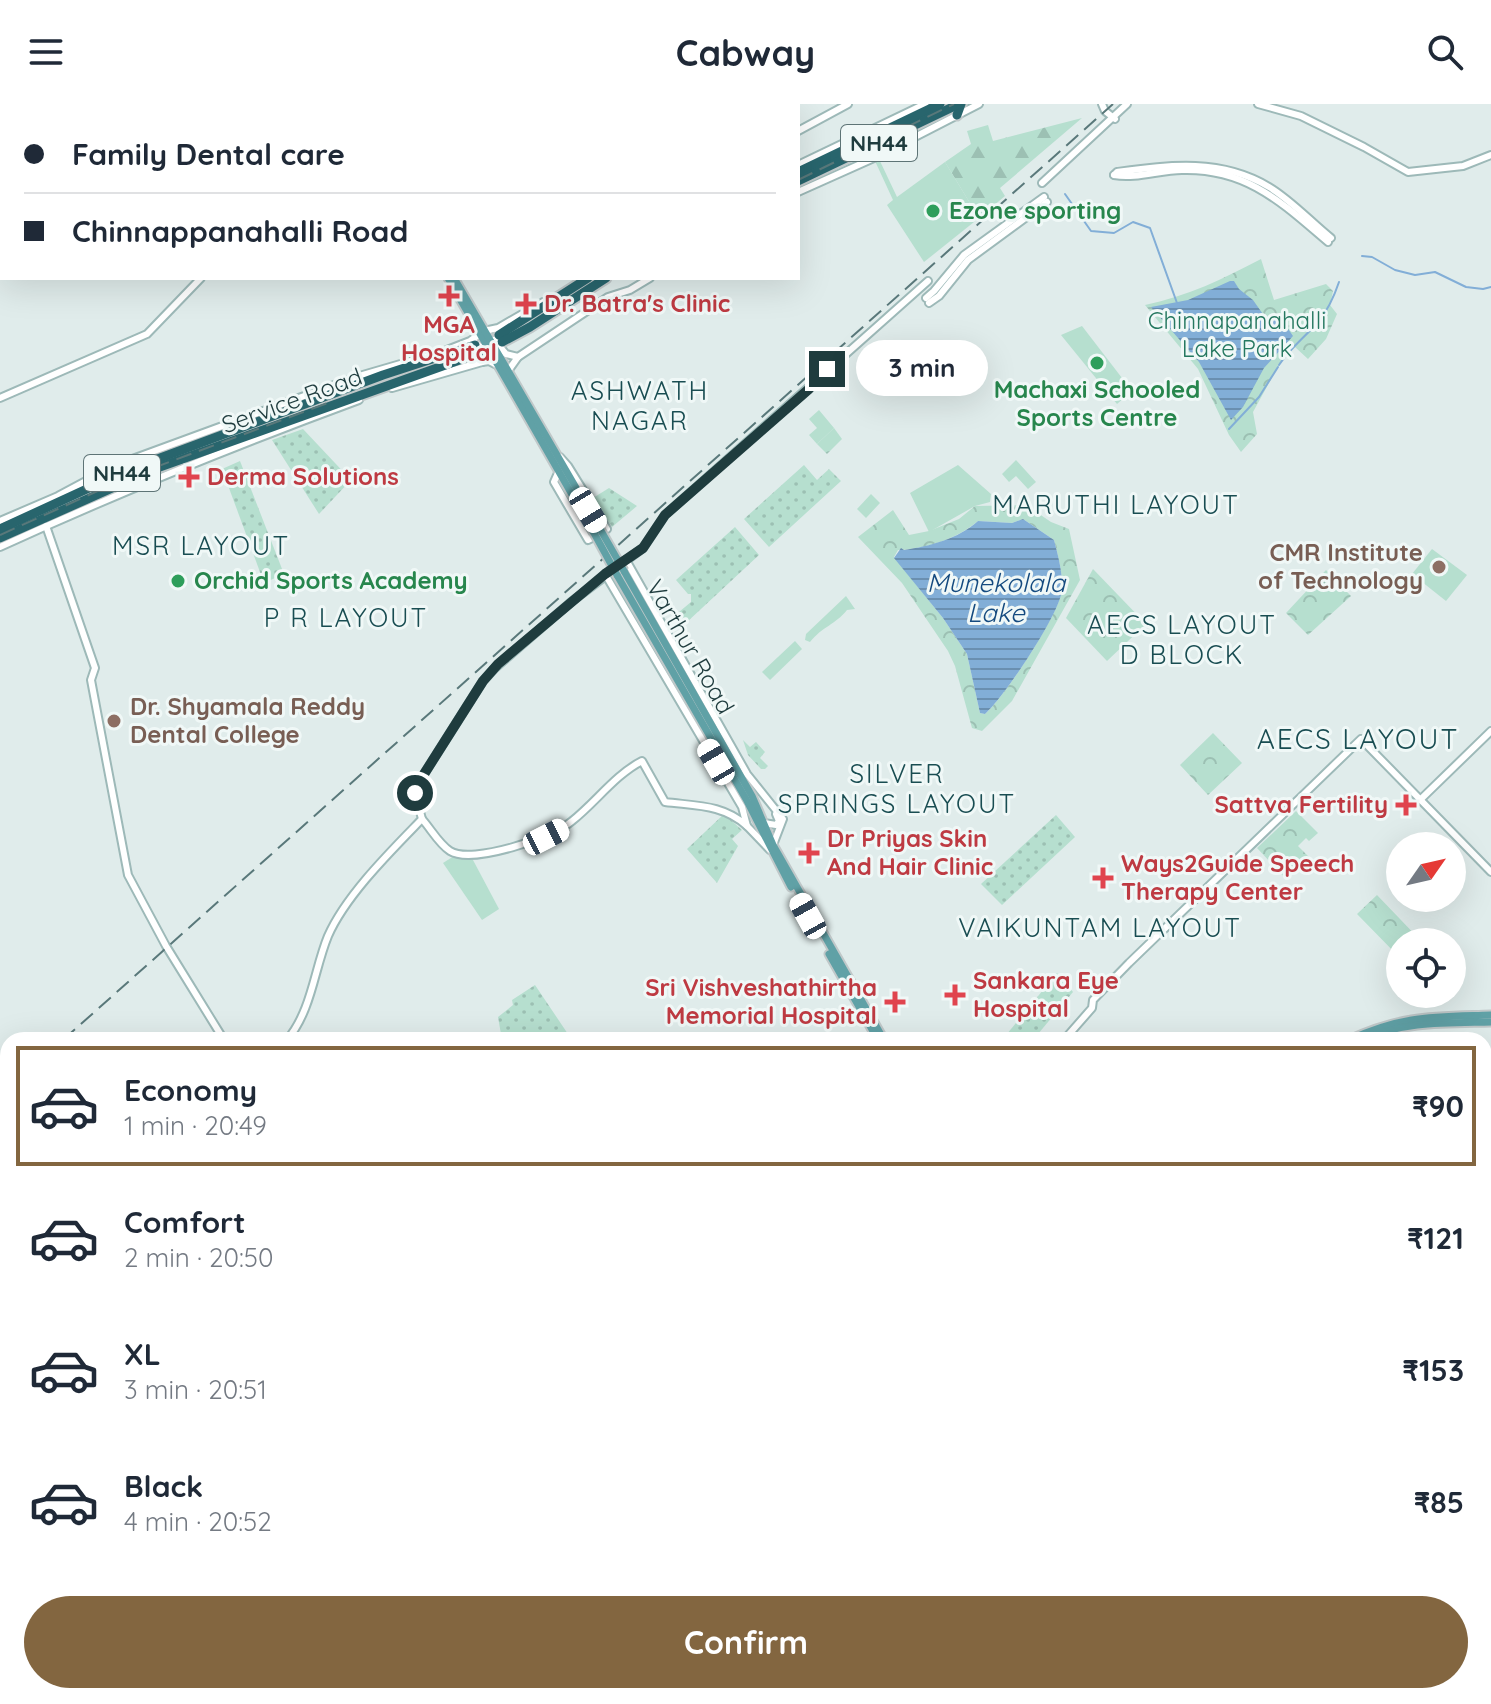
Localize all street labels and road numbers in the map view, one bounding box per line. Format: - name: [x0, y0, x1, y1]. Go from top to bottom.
- road number: NH44: [841, 125, 917, 161]
- street label: Service Road: [217, 361, 366, 439]
- road number: NH44: [84, 455, 160, 491]
- street label: Varthur Road: [640, 574, 741, 719]

